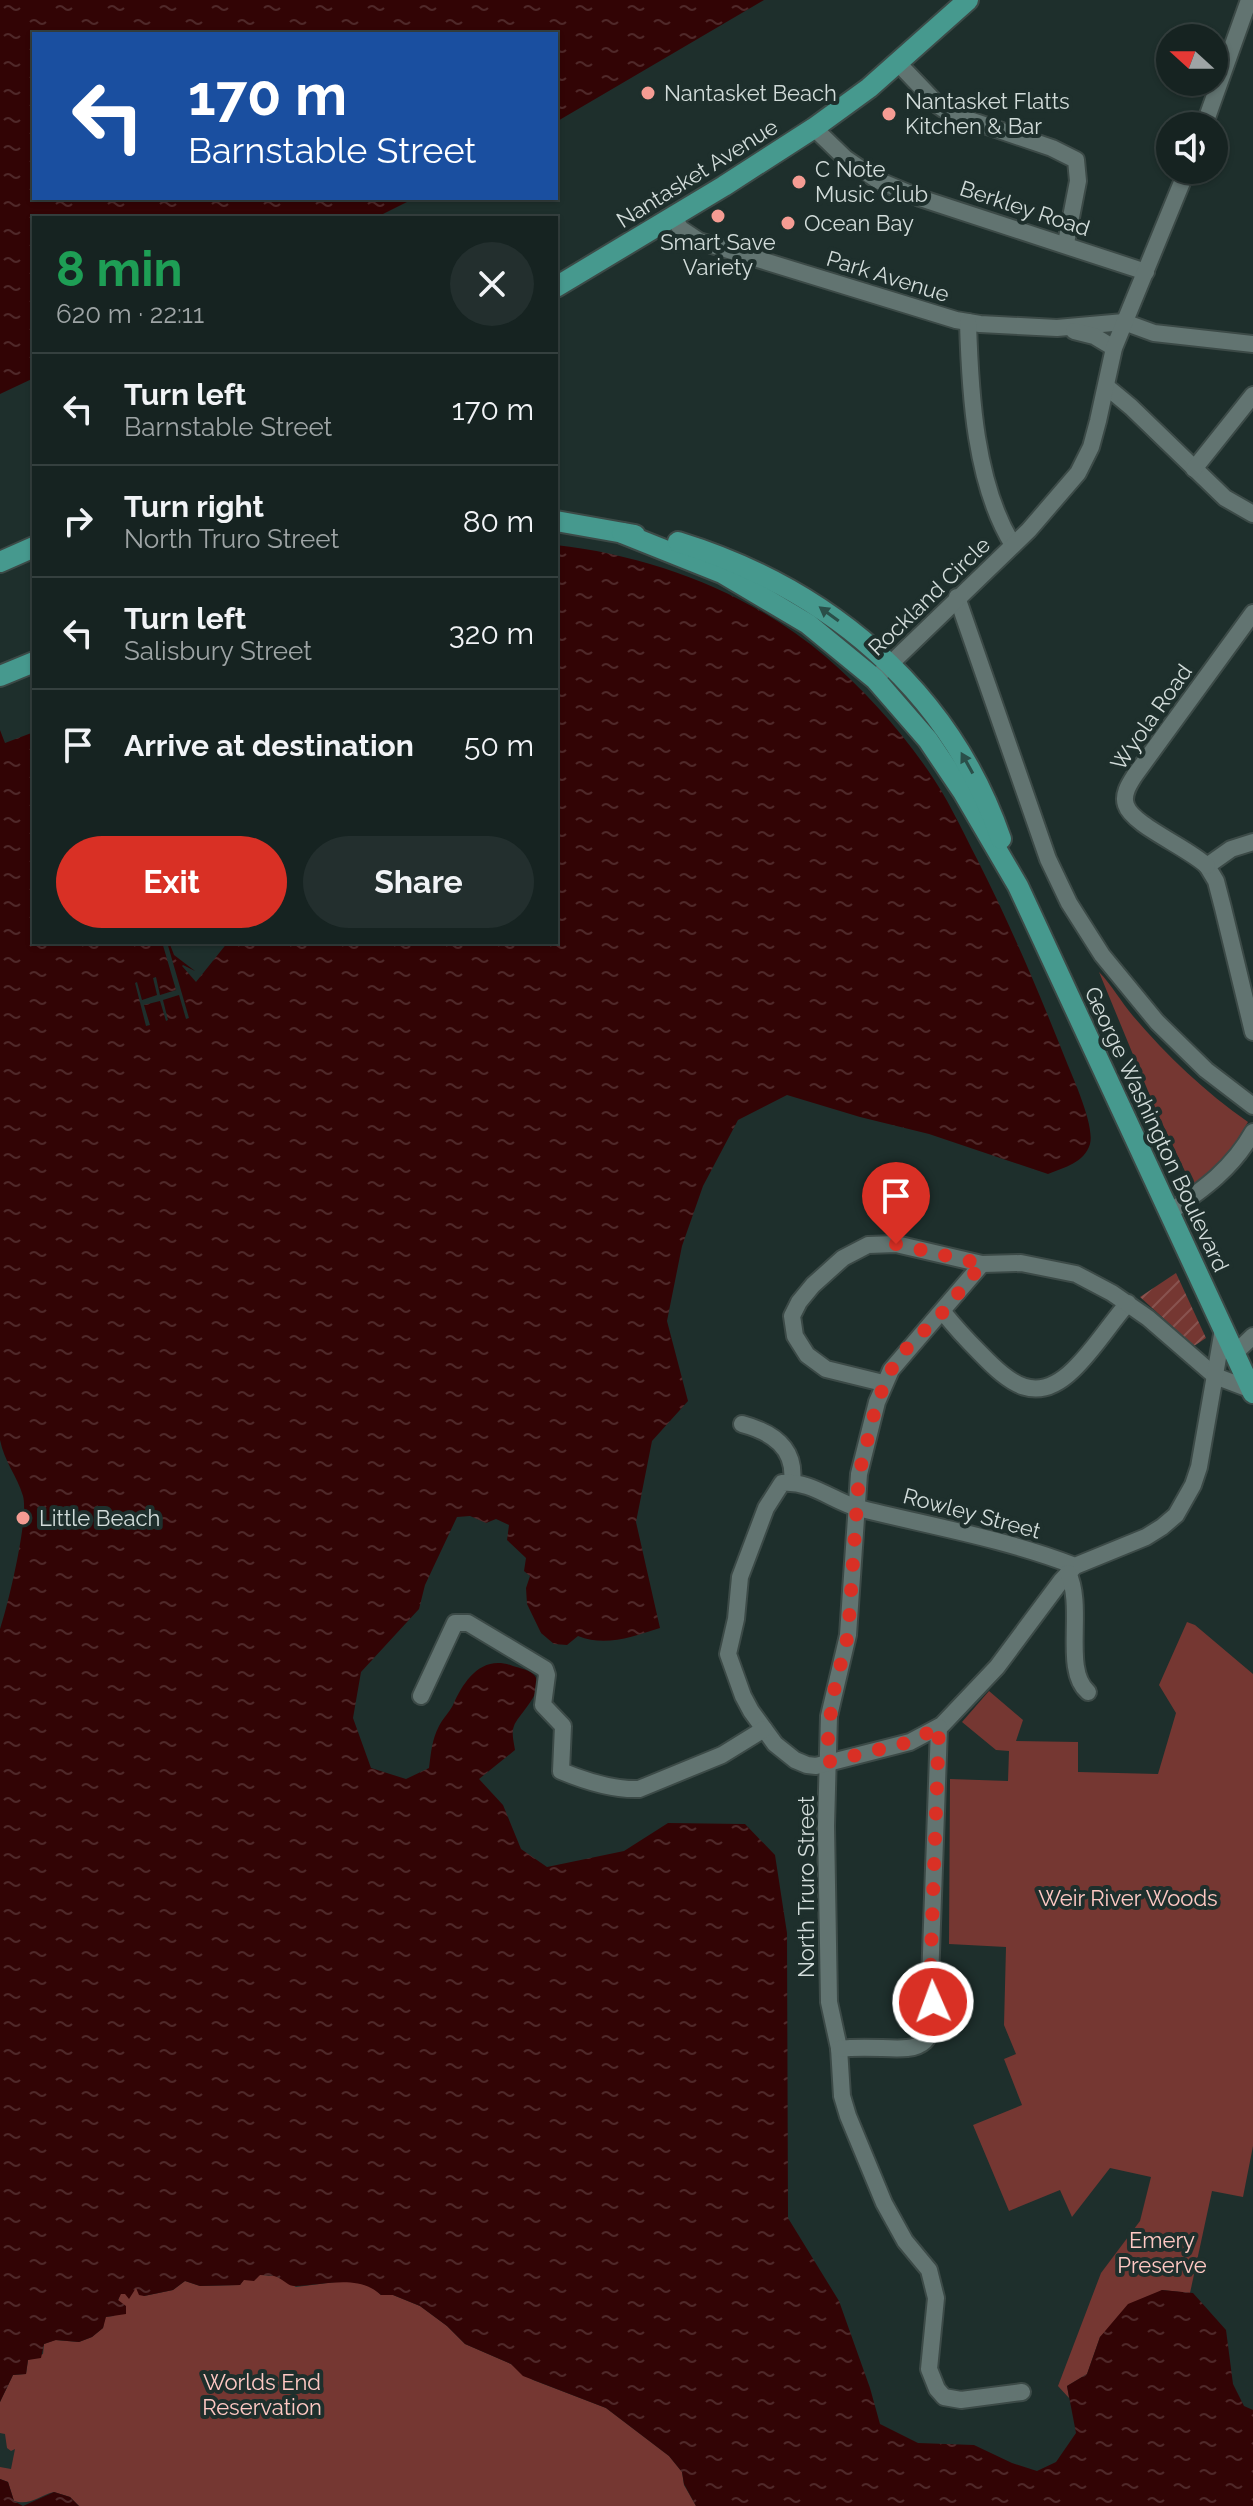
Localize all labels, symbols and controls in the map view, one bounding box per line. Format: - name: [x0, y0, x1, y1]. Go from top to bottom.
- north arrow: [1156, 24, 1228, 96]
- map controls: [1156, 24, 1228, 184]
- text: 170 m: [188, 62, 347, 128]
- icon: left: [56, 64, 160, 168]
- place label: Nantasket Beach: [664, 80, 837, 106]
- marker: Nantasket Beach: [639, 84, 657, 102]
- place label: Nantasket Flatts Kitchen & Bar: [905, 88, 1070, 139]
- marker: Nantasket Flatts Kitchen & Bar: [880, 105, 898, 123]
- button: sound: [1156, 112, 1228, 184]
- street label: Nantasket Avenue: [612, 113, 782, 233]
- text: Barnstable Street: [188, 129, 476, 171]
- place label: C Note Music Club: [815, 156, 928, 207]
- marker: C Note Music Club: [790, 173, 808, 191]
- street label: Berkley Road: [957, 175, 1093, 241]
- marker: Smart Save Variety: [709, 207, 727, 225]
- place label: Ocean Bay: [804, 210, 914, 236]
- marker: Ocean Bay: [779, 214, 797, 232]
- place label: Smart Save Variety: [660, 229, 776, 280]
- text: 8 min: [56, 241, 182, 297]
- button: close: [450, 242, 534, 326]
- street label: Park Avenue: [823, 245, 953, 307]
- text: 620 m · 22:11: [56, 299, 204, 329]
- text: Turn left: [124, 377, 246, 412]
- icon: left: [56, 387, 100, 431]
- text: 170 m: [452, 392, 534, 427]
- text: Barnstable Street: [124, 412, 332, 442]
- text: Turn right: [124, 489, 264, 524]
- icon: right: [56, 499, 100, 543]
- text: 80 m: [463, 504, 534, 539]
- text: North Truro Street: [124, 524, 339, 554]
- street label: Rockland Circle: [863, 531, 995, 661]
- text: Turn left: [124, 601, 246, 636]
- one-way arrow: [819, 607, 840, 623]
- icon: left: [56, 611, 100, 655]
- text: 320 m: [449, 616, 534, 651]
- text: Salisbury Street: [124, 636, 312, 666]
- street label: Wyola Road: [1105, 659, 1197, 775]
- icon: arrive: [56, 723, 100, 767]
- text: Arrive at destination: [124, 728, 414, 763]
- text: 50 m: [464, 728, 534, 763]
- one-way arrow: [960, 752, 974, 774]
- button: Exit: [56, 836, 287, 928]
- button: Share: [303, 836, 534, 928]
- street label: George Washington Boulevard: [1079, 982, 1235, 1276]
- pin: [862, 1162, 930, 1244]
- icon: arrive: [874, 1174, 918, 1218]
- street label: Rowley Street: [900, 1482, 1044, 1544]
- place label: Little Beach: [39, 1505, 160, 1531]
- marker: Little Beach: [14, 1509, 32, 1527]
- street label: North Truro Street: [793, 1795, 819, 1978]
- park label: Weir River Woods: [1038, 1885, 1218, 1911]
- position arrow: [891, 1960, 975, 2044]
- park label: Emery Preserve: [1117, 2227, 1207, 2278]
- park label: Worlds End Reservation: [202, 2369, 322, 2420]

